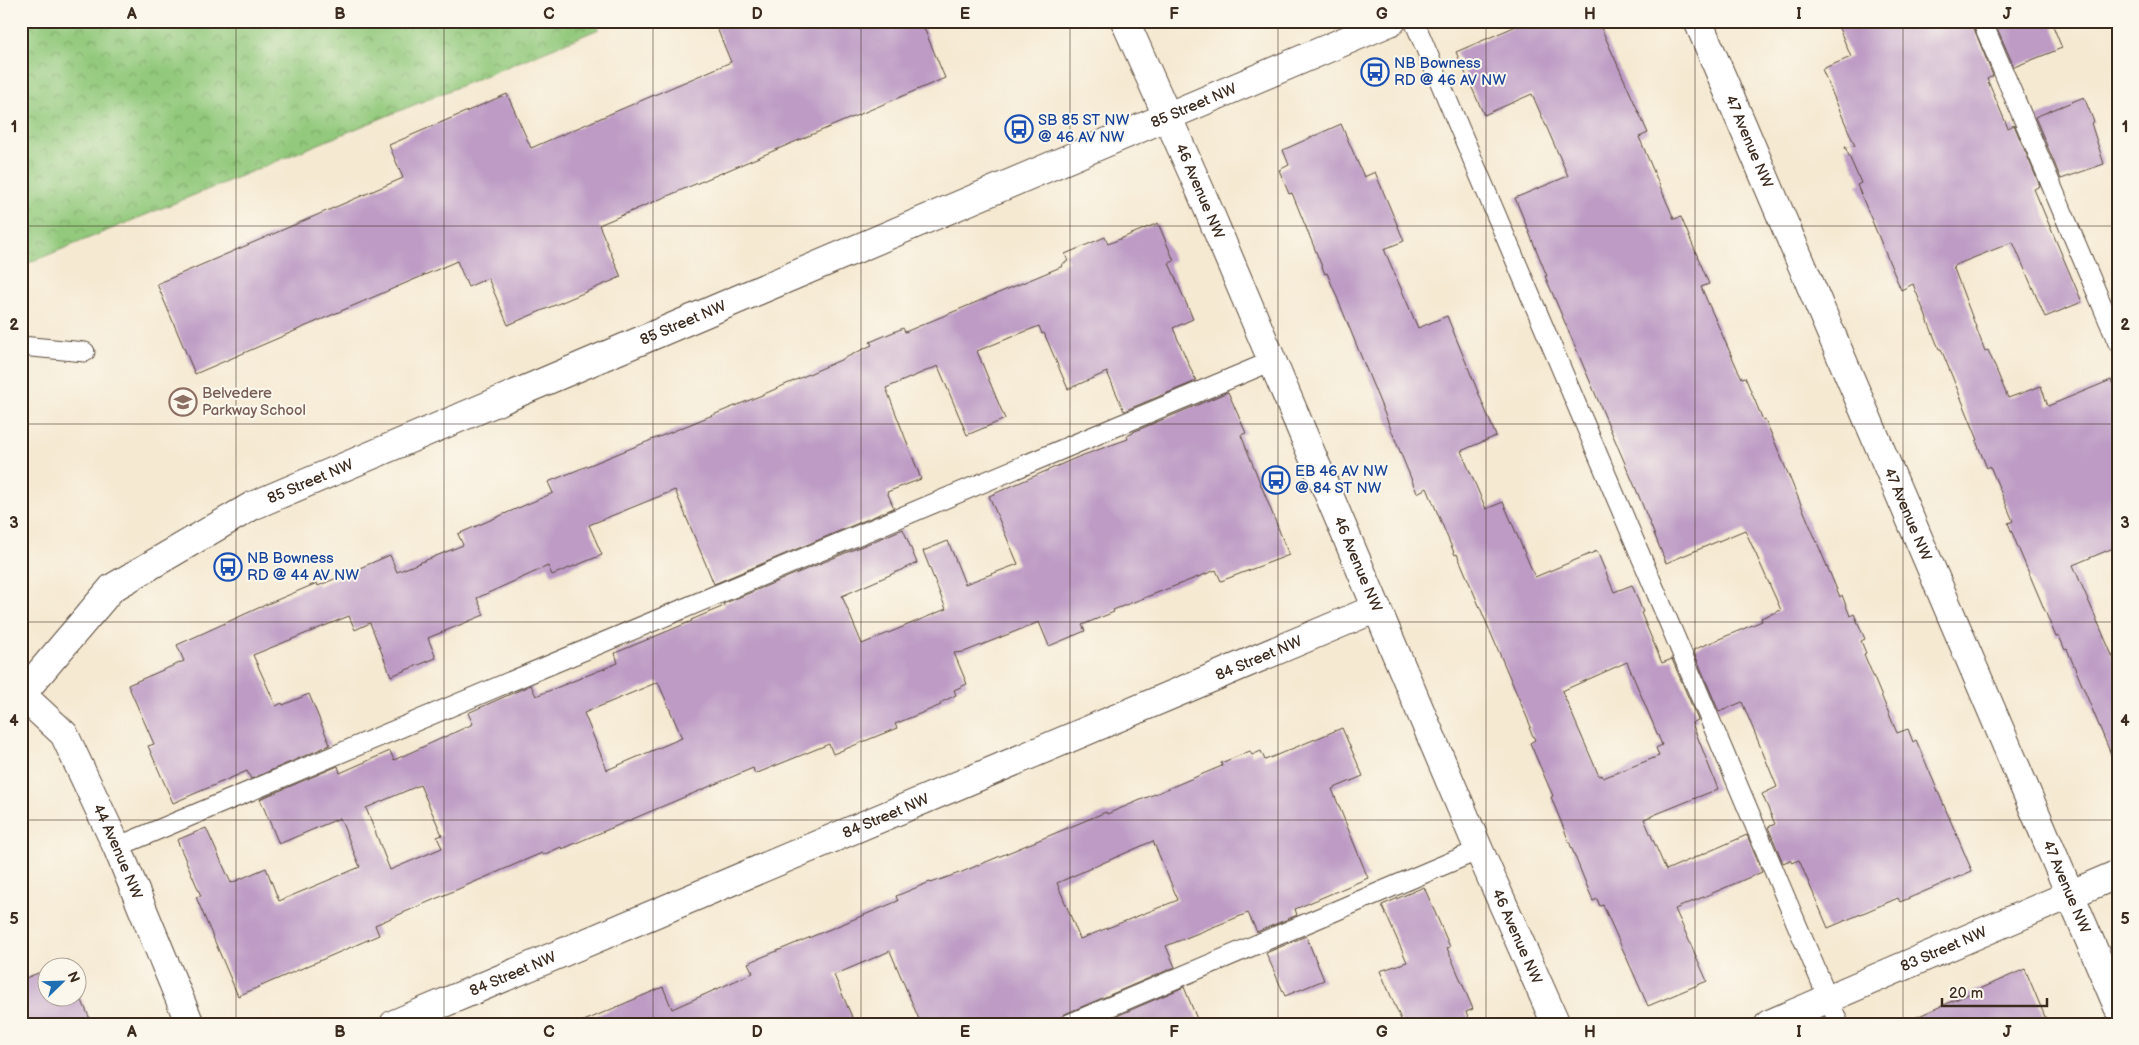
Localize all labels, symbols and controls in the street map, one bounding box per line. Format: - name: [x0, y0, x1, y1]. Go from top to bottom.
- text: A: [126, 5, 137, 24]
- text: B: [334, 5, 346, 24]
- text: C: [543, 5, 555, 24]
- text: D: [751, 5, 763, 24]
- text: E: [960, 5, 970, 24]
- text: F: [1169, 5, 1179, 24]
- text: G: [1376, 5, 1388, 24]
- text: H: [1584, 5, 1596, 24]
- text: I: [1796, 5, 1802, 24]
- text: J: [2003, 5, 2012, 24]
- place label: NB Bowness RD @ 46 AV NW: [1394, 54, 1507, 90]
- bus stop icon: NB Bowness RD @ 46 AV NW: [1360, 57, 1390, 87]
- street label: 85 Street NW: [1148, 79, 1240, 133]
- street label: 47 Avenue NW: [1721, 92, 1777, 191]
- place label: SB 85 ST NW @ 46 AV NW: [1038, 111, 1130, 147]
- bus stop icon: SB 85 ST NW @ 46 AV NW: [1004, 114, 1034, 144]
- text: 1: [11, 118, 17, 137]
- text: 1: [2122, 118, 2128, 137]
- street label: 46 Avenue NW: [1171, 141, 1229, 242]
- street label: 85 Street NW: [637, 296, 729, 350]
- text: 2: [9, 316, 19, 335]
- text: 2: [2120, 316, 2130, 335]
- place label: Belvedere Parkway School: [202, 384, 306, 420]
- school or university icon: Belvedere Parkway School: [168, 387, 198, 417]
- street label: 85 Street NW: [265, 455, 357, 508]
- place label: EB 46 AV NW @ 84 ST NW: [1295, 462, 1388, 498]
- bus stop icon: EB 46 AV NW @ 84 ST NW: [1261, 465, 1291, 495]
- street label: 47 Avenue NW: [1879, 465, 1936, 564]
- text: 3: [9, 514, 19, 533]
- street label: 46 Avenue NW: [1329, 514, 1386, 615]
- text: 3: [2120, 514, 2130, 533]
- place label: NB Bowness RD @ 44 AV NW: [247, 549, 360, 585]
- bus stop icon: NB Bowness RD @ 44 AV NW: [213, 552, 243, 582]
- street label: 84 Street NW: [1213, 632, 1305, 685]
- text: 4: [9, 712, 19, 731]
- text: 4: [2120, 712, 2130, 731]
- street label: 84 Street NW: [840, 790, 932, 843]
- street label: 44 Avenue NW: [88, 801, 147, 902]
- street label: 47 Avenue NW: [2038, 838, 2095, 937]
- street label: 46 Avenue NW: [1487, 886, 1546, 987]
- text: 5: [9, 910, 19, 929]
- text: 5: [2120, 910, 2130, 929]
- street label: 83 Street NW: [1898, 922, 1990, 976]
- street label: 84 Street NW: [467, 947, 559, 1001]
- north arrow: [38, 958, 88, 1008]
- text: N: [64, 969, 83, 985]
- scale bar: [1942, 975, 2046, 1007]
- text: 20 m: [1949, 984, 1983, 1003]
- text: A: [126, 1023, 137, 1042]
- text: B: [334, 1023, 346, 1042]
- text: C: [543, 1023, 555, 1042]
- text: D: [751, 1023, 763, 1042]
- text: E: [960, 1023, 970, 1042]
- text: F: [1169, 1023, 1179, 1042]
- text: G: [1376, 1023, 1388, 1042]
- text: H: [1584, 1023, 1596, 1042]
- text: I: [1796, 1023, 1802, 1042]
- text: J: [2003, 1023, 2012, 1042]

